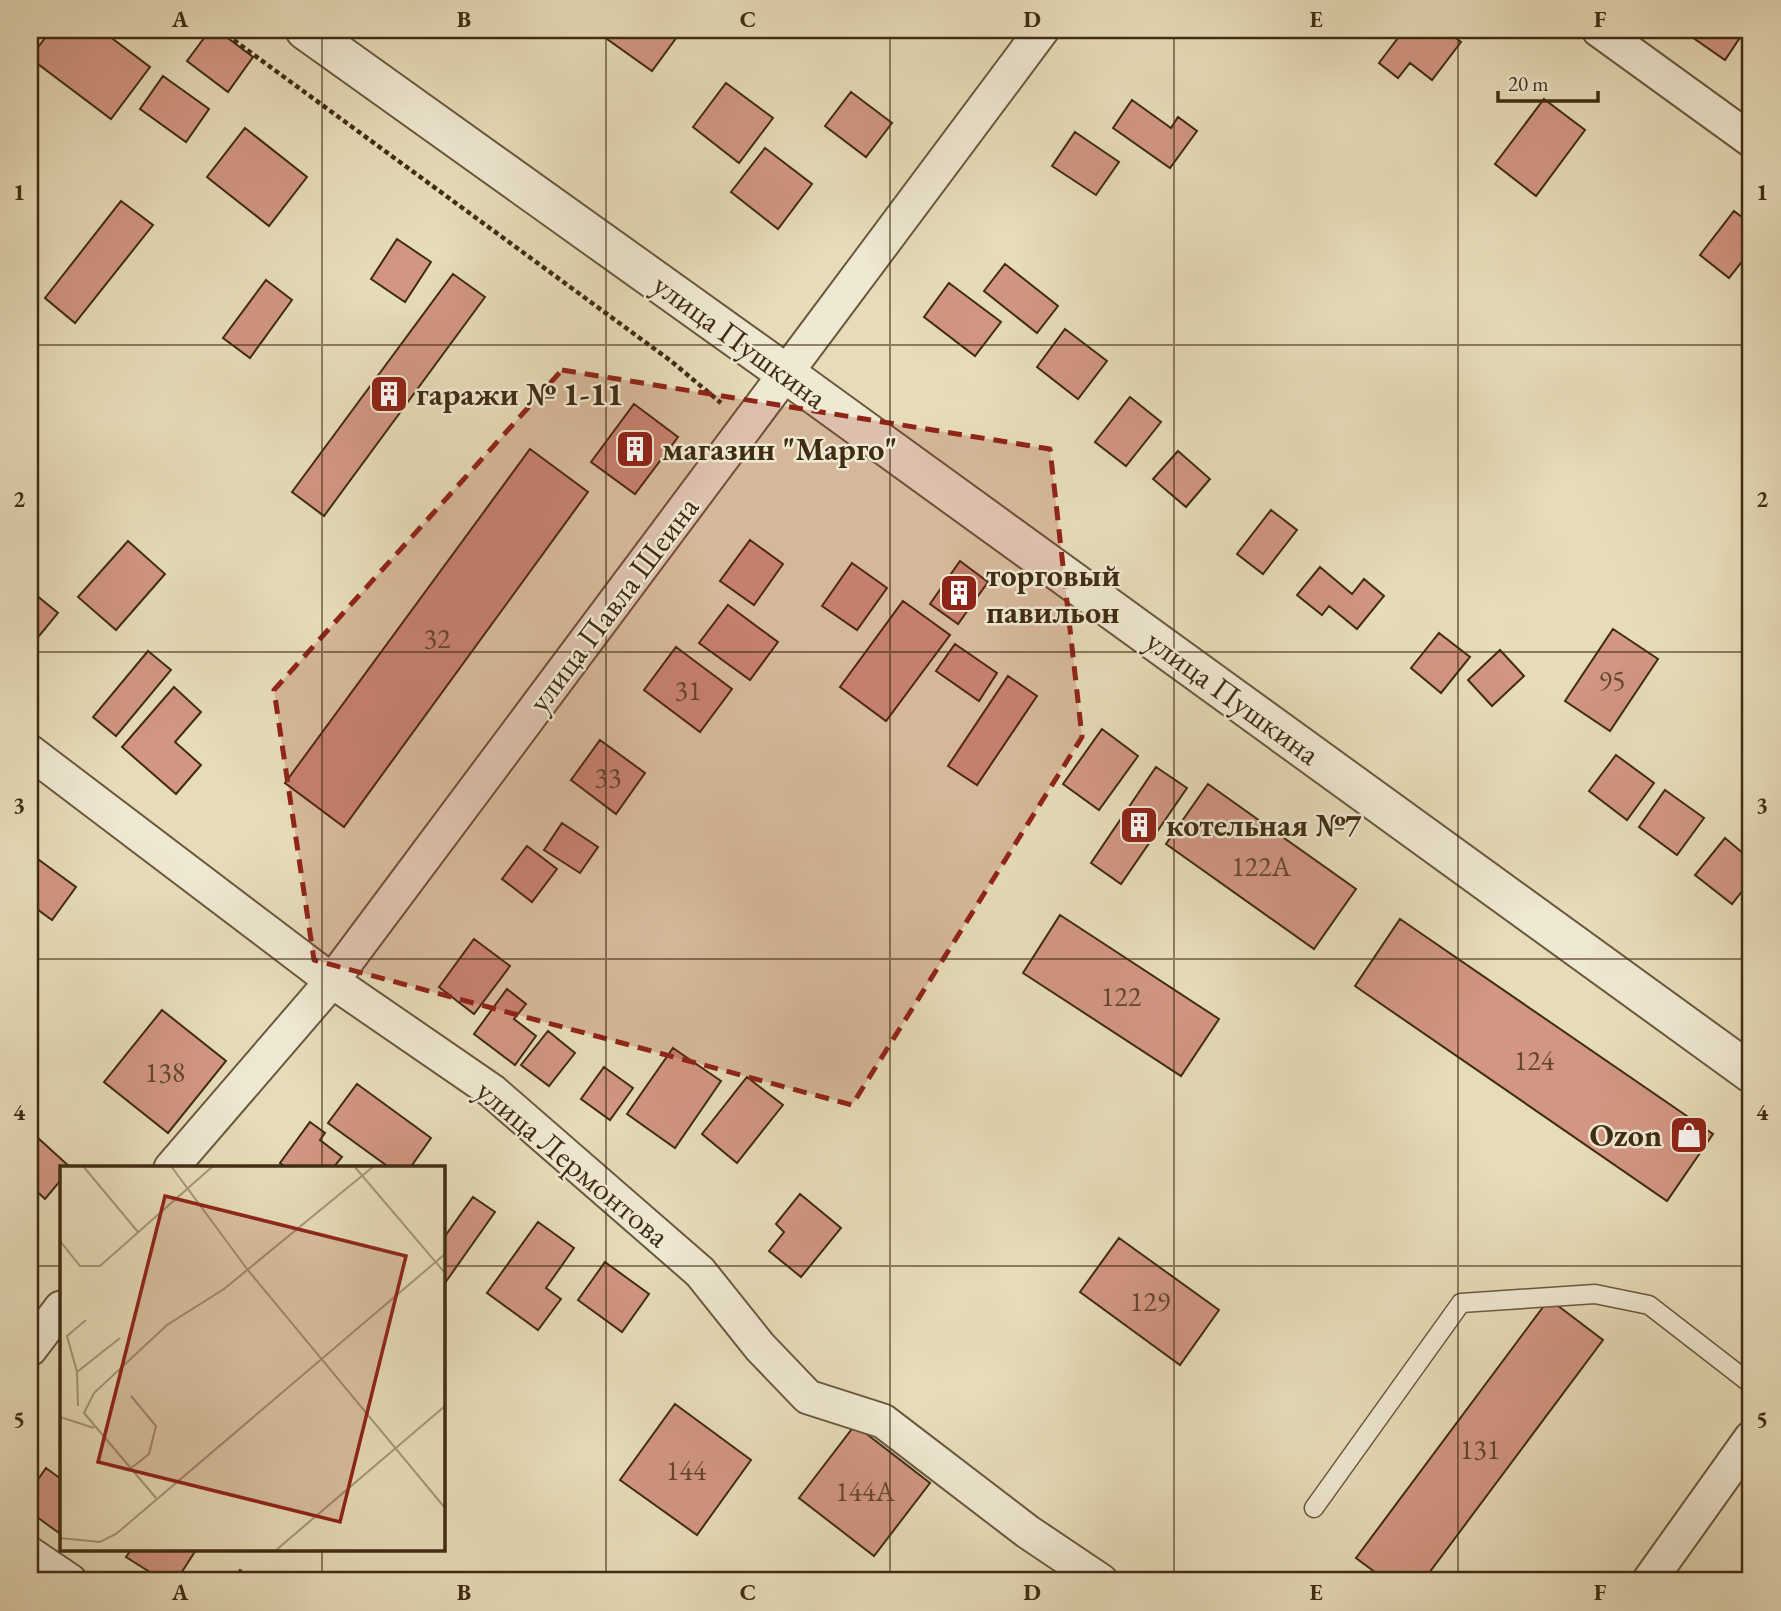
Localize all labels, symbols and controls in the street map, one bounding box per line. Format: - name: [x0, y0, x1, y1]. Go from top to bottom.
- text: A: [171, 4, 189, 34]
- text: B: [457, 4, 471, 34]
- text: C: [740, 4, 756, 34]
- text: D: [1023, 4, 1041, 34]
- text: E: [1309, 4, 1323, 34]
- text: F: [1594, 4, 1607, 34]
- scale bar: [1498, 60, 1597, 104]
- text: 20 m: [1508, 70, 1549, 97]
- text: 1: [13, 177, 25, 207]
- text: 1: [1756, 177, 1768, 207]
- street label: улица Пушкина: [645, 264, 836, 418]
- building icon: гаражи № 1-11: [368, 373, 410, 415]
- place label: гаражи № 1-11: [416, 373, 624, 415]
- building icon: магазин "Марго": [614, 428, 656, 470]
- place label: магазин "Марго": [662, 428, 897, 470]
- text: 2: [13, 484, 25, 514]
- text: 2: [1756, 484, 1768, 514]
- street label: улица Павла Шеина: [518, 487, 708, 720]
- place label: торговый павильон: [986, 554, 1120, 633]
- building icon: торговый павильон: [938, 572, 980, 614]
- house number: 32: [424, 620, 451, 656]
- street label: улица Пушкина: [1138, 620, 1329, 774]
- house number: 95: [1599, 662, 1625, 698]
- house number: 31: [675, 672, 701, 708]
- house number: 33: [595, 759, 621, 795]
- text: 3: [13, 790, 25, 820]
- text: 3: [1756, 790, 1768, 820]
- building icon: котельная №7: [1118, 804, 1160, 846]
- place label: котельная №7: [1166, 804, 1362, 846]
- house number: 122А: [1231, 848, 1291, 884]
- house number: 122: [1101, 978, 1142, 1014]
- house number: 124: [1514, 1042, 1555, 1078]
- house number: 138: [145, 1054, 185, 1090]
- street label: улица Лермонтова: [467, 1070, 679, 1257]
- text: 4: [13, 1097, 26, 1127]
- text: 4: [1756, 1097, 1769, 1127]
- place label: Ozon: [1589, 1114, 1662, 1156]
- shop icon: Ozon: [1668, 1114, 1710, 1156]
- inset map: [60, 1166, 444, 1552]
- house number: 129: [1130, 1283, 1170, 1319]
- text: 5: [13, 1404, 25, 1434]
- text: 5: [1756, 1404, 1768, 1434]
- house number: 131: [1460, 1431, 1500, 1467]
- house number: 144: [666, 1452, 707, 1488]
- house number: 144А: [835, 1473, 895, 1509]
- text: A: [171, 1577, 189, 1607]
- text: B: [457, 1577, 471, 1607]
- text: C: [740, 1577, 756, 1607]
- text: D: [1023, 1577, 1041, 1607]
- text: E: [1309, 1577, 1323, 1607]
- text: F: [1594, 1577, 1607, 1607]

